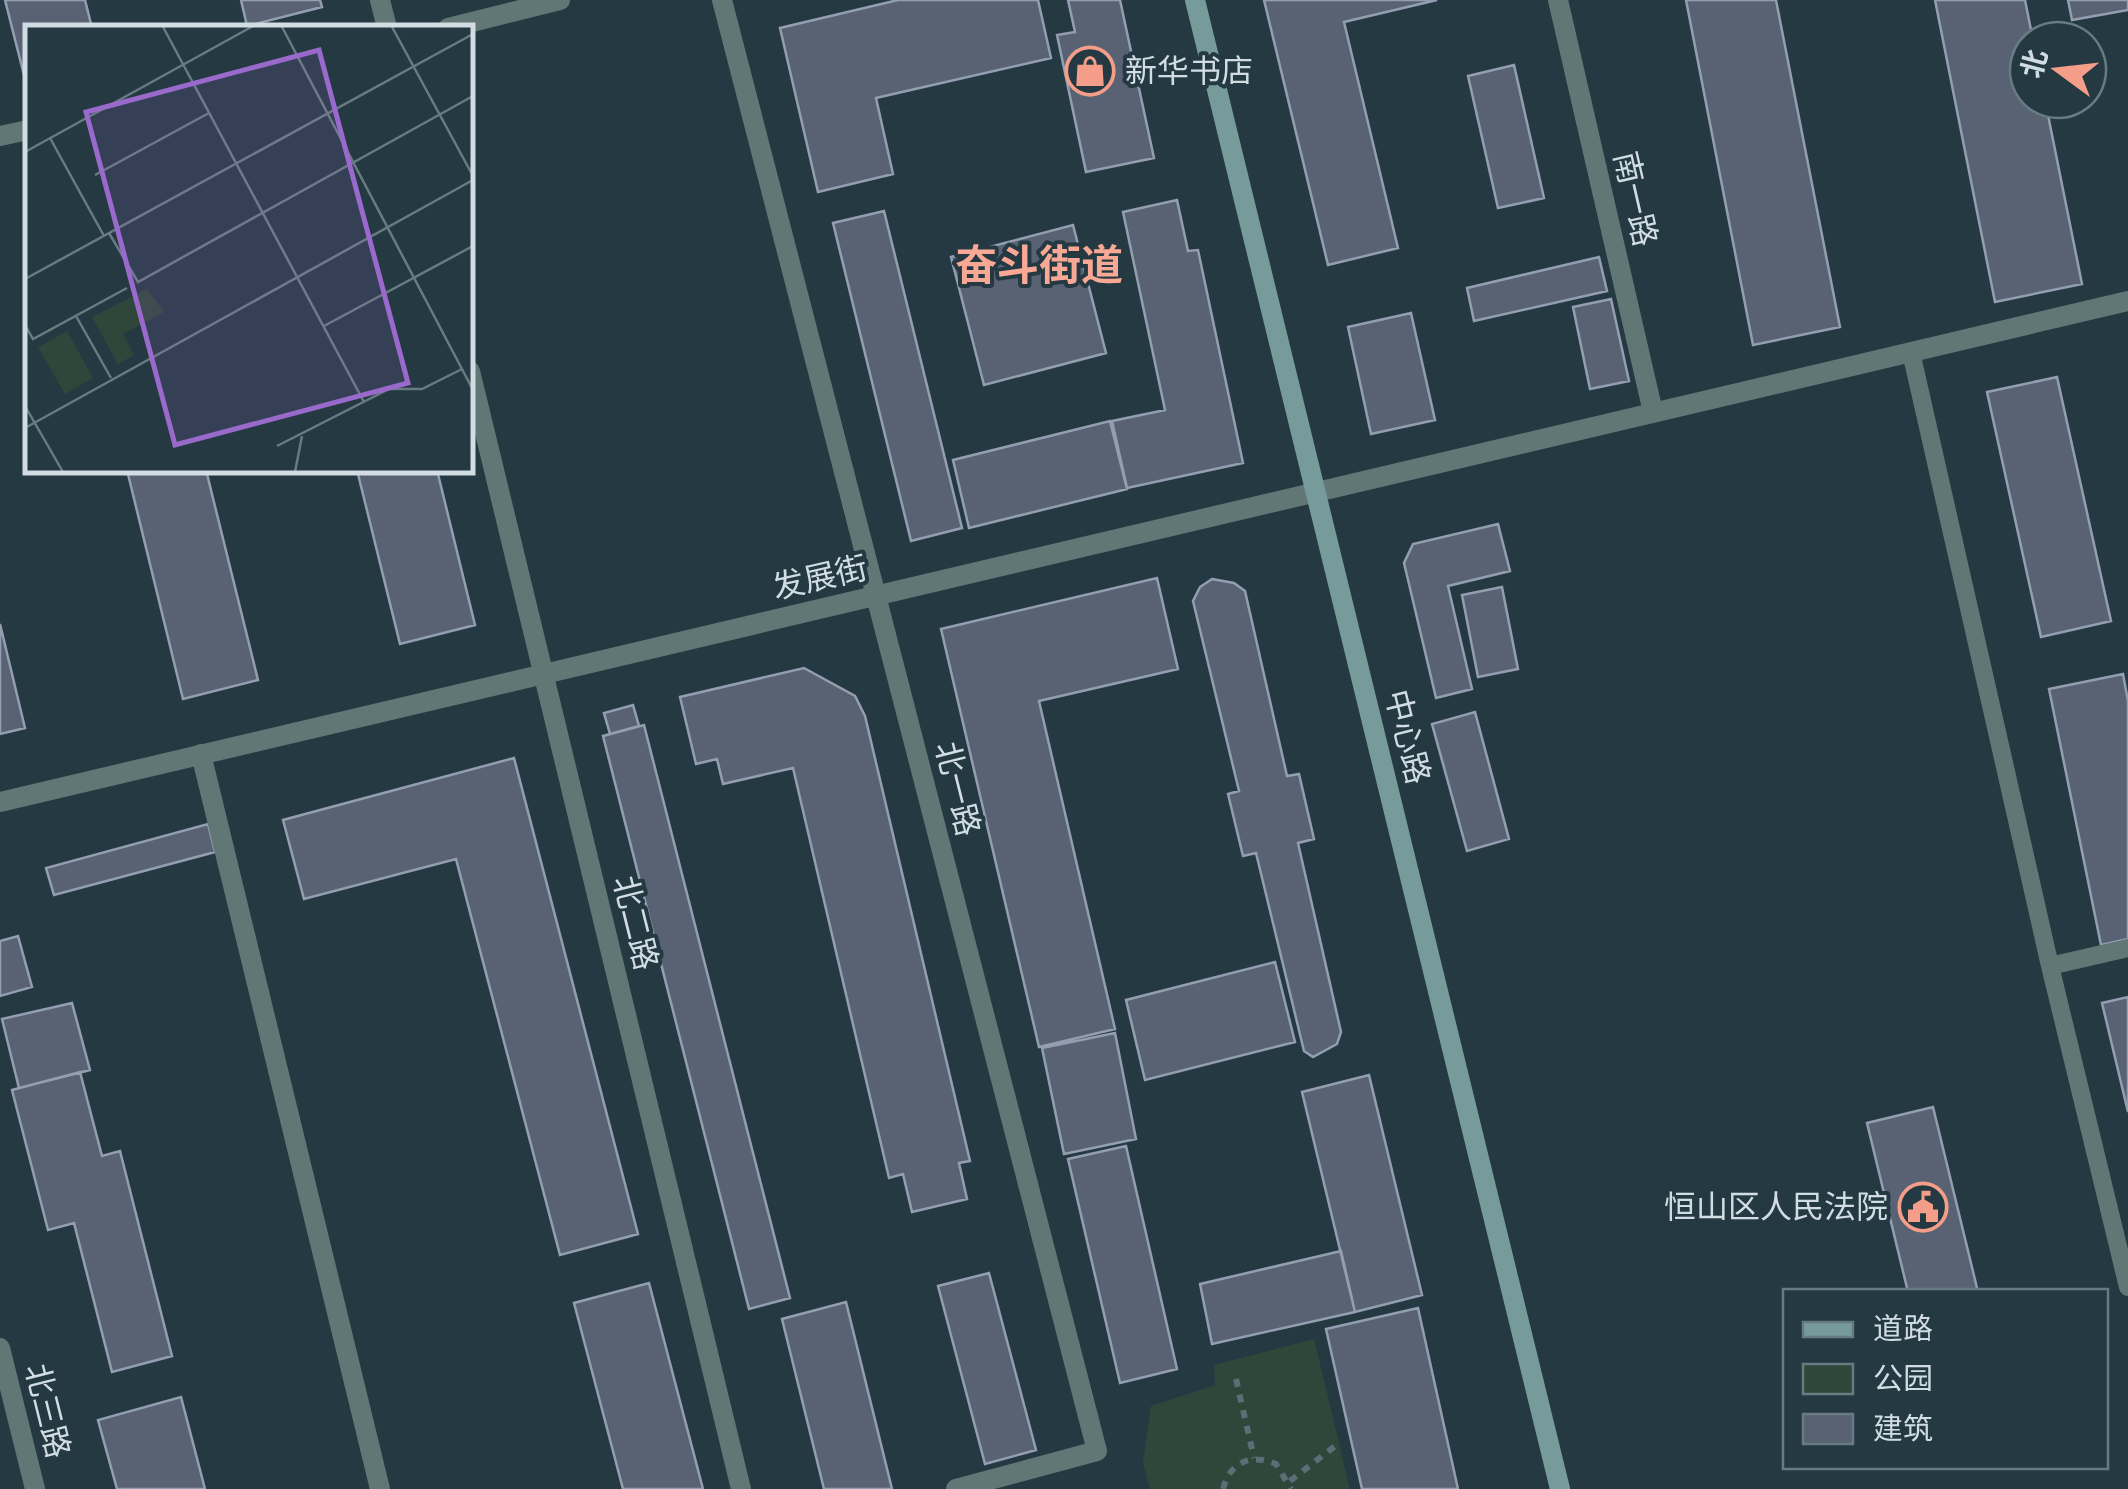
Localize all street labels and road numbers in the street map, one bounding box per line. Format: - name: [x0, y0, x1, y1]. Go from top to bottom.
- street label: 南一路: [1606, 148, 1664, 250]
- street label: 发展街: [769, 549, 871, 607]
- street label: 中心路: [1377, 686, 1437, 788]
- street label: 北一路: [927, 738, 987, 840]
- street label: 北二路: [605, 872, 665, 974]
- street label: 北三路: [17, 1360, 77, 1462]

